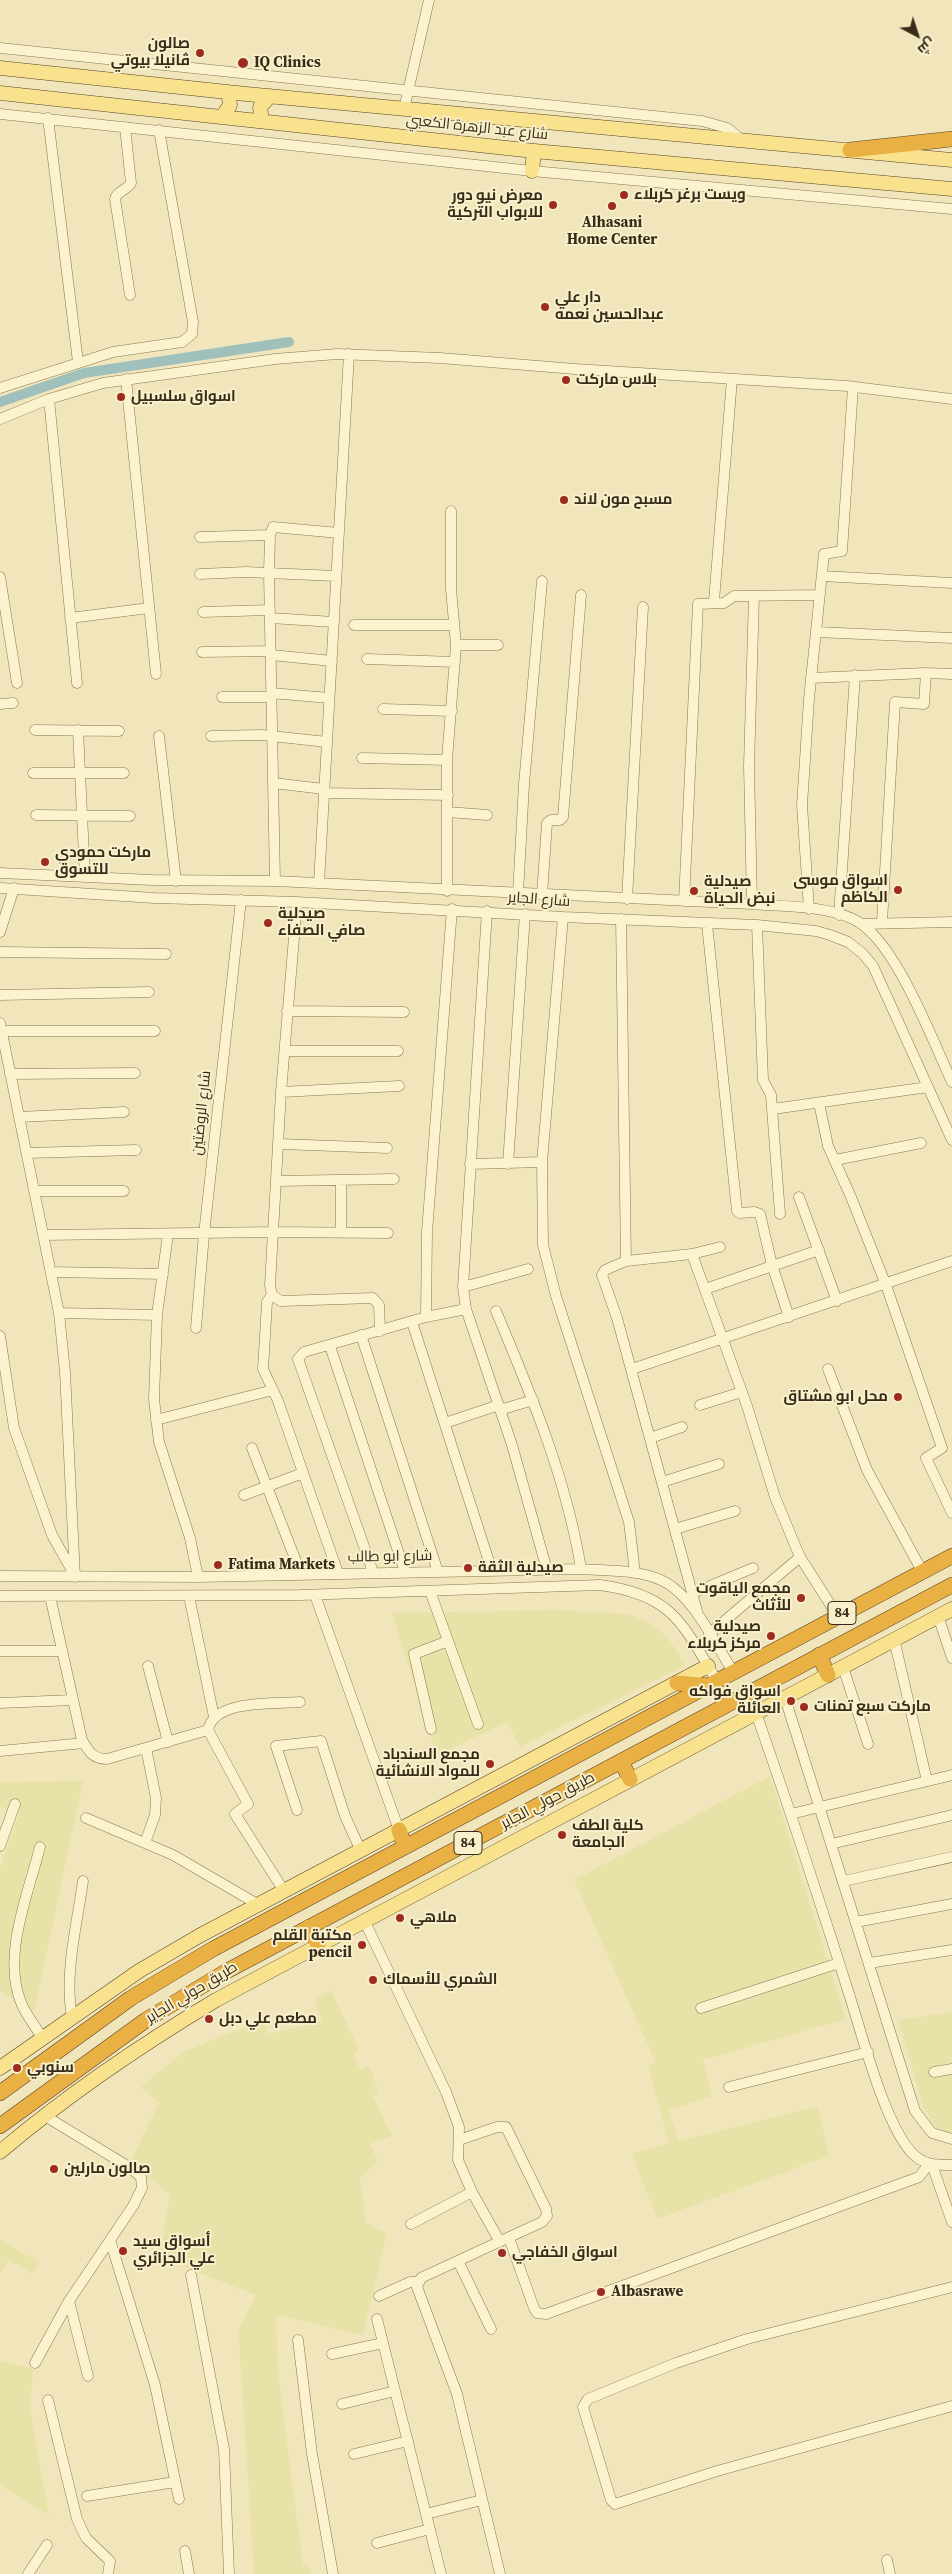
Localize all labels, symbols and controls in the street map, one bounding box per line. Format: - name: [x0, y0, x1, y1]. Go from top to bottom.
- north arrow: [892, 10, 942, 60]
- text: ش: [913, 33, 940, 60]
- place label: صالون ڤانيلا بيوتي: [111, 35, 190, 70]
- marker: صالون ڤانيلا بيوتي: [194, 47, 206, 59]
- place label: IQ Clinics: [254, 54, 321, 72]
- marker: IQ Clinics: [236, 56, 250, 70]
- street label: شارع عبد الزهرة الكعبي: [405, 112, 549, 144]
- place label: ويست برغر كربلاء: [634, 186, 746, 204]
- place label: معرض نيو دور للابواب التركية: [447, 187, 543, 222]
- marker: ويست برغر كربلاء: [618, 189, 630, 201]
- marker: معرض نيو دور للابواب التركية: [547, 199, 559, 211]
- marker: Alhasani Home Center: [606, 200, 618, 212]
- place label: Alhasani Home Center: [567, 214, 657, 249]
- place label: دار علي عبدالحسين نعمه: [555, 289, 664, 324]
- marker: دار علي عبدالحسين نعمه: [539, 301, 551, 313]
- place label: بلاس ماركت: [576, 371, 657, 389]
- marker: بلاس ماركت: [560, 374, 572, 386]
- place label: اسواق سلسبيل: [131, 388, 236, 406]
- marker: اسواق سلسبيل: [115, 391, 127, 403]
- place label: مسبح مون لاند: [574, 491, 673, 509]
- marker: مسبح مون لاند: [558, 494, 570, 506]
- place label: ماركت حمودي للتسوق: [55, 844, 151, 879]
- marker: ماركت حمودي للتسوق: [39, 856, 51, 868]
- place label: اسواق موسى الكاظم: [793, 872, 888, 907]
- place label: صيدلية نبض الحياة: [704, 873, 775, 908]
- marker: اسواق موسى الكاظم: [892, 884, 904, 896]
- marker: صيدلية نبض الحياة: [688, 885, 700, 897]
- street label: شارع الجاير: [507, 889, 571, 911]
- place label: صيدلية صافي الصفاء: [278, 905, 365, 940]
- marker: صيدلية صافي الصفاء: [262, 917, 274, 929]
- street label: شارع الروضتين: [189, 1070, 215, 1156]
- place label: محل ابو مشتاق: [784, 1388, 888, 1406]
- marker: محل ابو مشتاق: [892, 1391, 904, 1403]
- street label: شارع ابو طالب: [347, 1547, 433, 1567]
- place label: Fatima Markets: [228, 1556, 335, 1574]
- marker: Fatima Markets: [212, 1559, 224, 1571]
- place label: صيدلية الثقة: [478, 1559, 564, 1577]
- marker: صيدلية الثقة: [462, 1562, 474, 1574]
- place label: مجمع الياقوت للأثاث: [696, 1580, 791, 1615]
- marker: مجمع الياقوت للأثاث: [795, 1592, 807, 1604]
- road number: 84: [828, 1602, 856, 1625]
- place label: صيدلية مركز كربلاء: [688, 1618, 761, 1653]
- marker: صيدلية مركز كربلاء: [765, 1630, 777, 1642]
- place label: اسواق فواكه العائلة: [689, 1683, 781, 1718]
- marker: اسواق فواكه العائلة: [785, 1695, 797, 1707]
- place label: ماركت سبع تمنات: [814, 1698, 931, 1716]
- marker: ماركت سبع تمنات: [798, 1701, 810, 1713]
- place label: مجمع السندباد للمواد الانشائية: [376, 1746, 480, 1781]
- marker: مجمع السندباد للمواد الانشائية: [484, 1758, 496, 1770]
- street label: طريق حولي الجاير: [498, 1769, 598, 1833]
- place label: كلية الطف الجامعة: [572, 1817, 644, 1852]
- marker: كلية الطف الجامعة: [556, 1829, 568, 1841]
- road number: 84: [454, 1832, 482, 1855]
- place label: ملاهي: [410, 1909, 457, 1927]
- marker: ملاهي: [394, 1912, 406, 1924]
- place label: مكتبة القلم pencil: [273, 1927, 352, 1962]
- marker: مكتبة القلم pencil: [356, 1939, 368, 1951]
- street label: طريق حولي الجاير: [143, 1959, 241, 2027]
- place label: الشمري للأسماك: [383, 1971, 497, 1989]
- marker: الشمري للأسماك: [367, 1974, 379, 1986]
- place label: مطعم علي دبل: [219, 2010, 317, 2028]
- marker: مطعم علي دبل: [203, 2013, 215, 2025]
- place label: سنوبي: [27, 2059, 74, 2077]
- marker: سنوبي: [11, 2062, 23, 2074]
- place label: صالون مارلين: [64, 2160, 151, 2178]
- marker: صالون مارلين: [48, 2163, 60, 2175]
- place label: أسواق سيد علي الجزائري: [133, 2233, 215, 2268]
- place label: اسواق الخفاجي: [512, 2244, 618, 2262]
- marker: أسواق سيد علي الجزائري: [117, 2245, 129, 2257]
- marker: اسواق الخفاجي: [496, 2247, 508, 2259]
- place label: Albasrawe: [611, 2283, 683, 2301]
- marker: Albasrawe: [595, 2286, 607, 2298]

